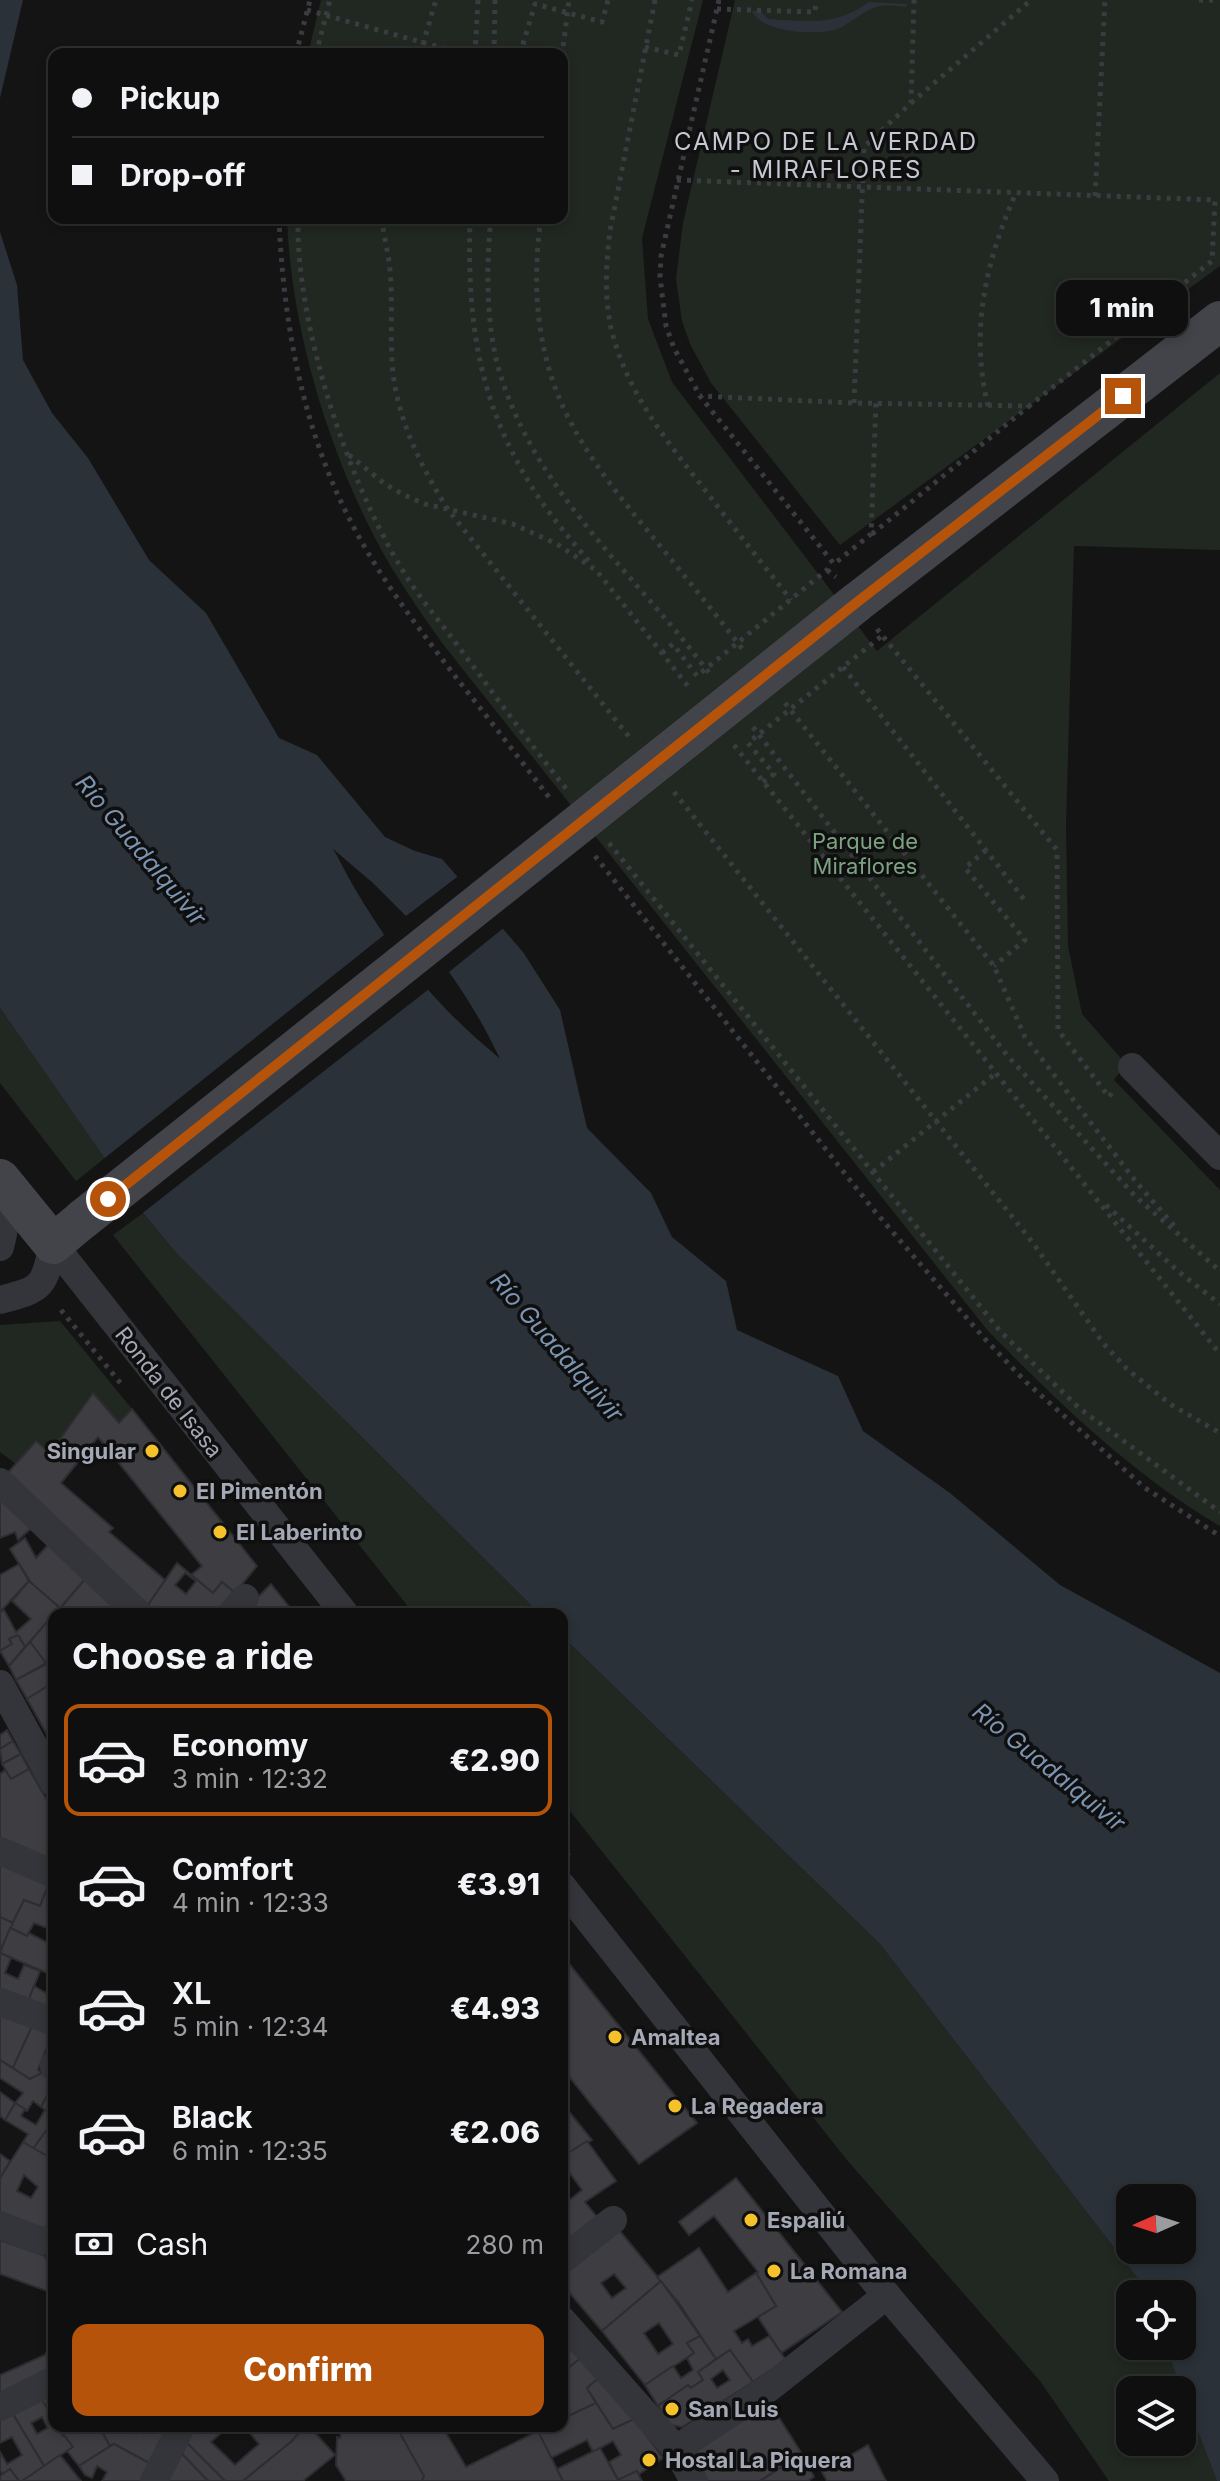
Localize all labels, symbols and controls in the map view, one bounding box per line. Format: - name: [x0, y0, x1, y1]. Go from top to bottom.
- text: Pickup: [120, 80, 220, 116]
- district label: CAMPO DE LA VERDAD - MIRAFLORES: [674, 127, 978, 184]
- text: Drop-off: [120, 157, 246, 193]
- callout: 1 min: [1057, 280, 1189, 336]
- text: 1 min: [1089, 292, 1155, 323]
- route end: [1105, 378, 1141, 414]
- water label: Río Guadalquivir: [70, 769, 213, 932]
- park label: Parque de Miraflores: [812, 828, 918, 879]
- route start: [90, 1181, 126, 1217]
- water label: Río Guadalquivir: [485, 1267, 630, 1428]
- street label: Ronda de Isasa: [110, 1322, 228, 1462]
- place label: Singular: [47, 1438, 136, 1464]
- marker: Singular: [143, 1442, 161, 1460]
- place label: El Pimentón: [196, 1478, 323, 1504]
- marker: El Pimentón: [171, 1482, 189, 1500]
- place label: El Laberinto: [236, 1519, 363, 1545]
- marker: El Laberinto: [211, 1523, 229, 1541]
- text: Choose a ride: [72, 1634, 314, 1678]
- water label: Río Guadalquivir: [967, 1697, 1132, 1838]
- icon: car: [76, 1724, 148, 1796]
- text: Economy: [172, 1727, 308, 1763]
- text: €2.90: [449, 1742, 540, 1778]
- text: 3 min · 12:32: [172, 1763, 328, 1794]
- icon: car: [76, 1848, 148, 1920]
- text: Comfort: [172, 1851, 293, 1887]
- text: €3.91: [457, 1866, 540, 1902]
- text: 4 min · 12:33: [172, 1887, 329, 1918]
- icon: car: [76, 1972, 148, 2044]
- text: XL: [172, 1975, 211, 2011]
- text: €4.93: [450, 1990, 540, 2026]
- text: 5 min · 12:34: [172, 2011, 328, 2042]
- place label: Amaltea: [631, 2024, 721, 2050]
- marker: Amaltea: [606, 2028, 624, 2046]
- place label: La Regadera: [691, 2093, 824, 2119]
- icon: car: [76, 2096, 148, 2168]
- marker: La Regadera: [666, 2097, 684, 2115]
- text: Black: [172, 2099, 252, 2135]
- text: €2.06: [450, 2114, 540, 2150]
- text: 6 min · 12:35: [172, 2135, 328, 2166]
- north arrow: [1116, 2184, 1196, 2264]
- map controls: [1116, 2184, 1196, 2456]
- place label: Espaliú: [767, 2207, 845, 2233]
- marker: Espaliú: [742, 2211, 760, 2229]
- icon: cash: [72, 2222, 116, 2266]
- text: Cash: [136, 2226, 208, 2262]
- text: 280 m: [466, 2229, 544, 2260]
- place label: La Romana: [790, 2258, 907, 2284]
- marker: La Romana: [765, 2262, 783, 2280]
- button: locate: [1116, 2280, 1196, 2360]
- button: Confirm: [72, 2324, 544, 2416]
- button: layers: [1116, 2376, 1196, 2456]
- place label: San Luis: [688, 2396, 779, 2422]
- marker: San Luis: [663, 2400, 681, 2418]
- place label: Hostal La Piquera: [665, 2447, 852, 2473]
- marker: Hostal La Piquera: [640, 2451, 658, 2469]

